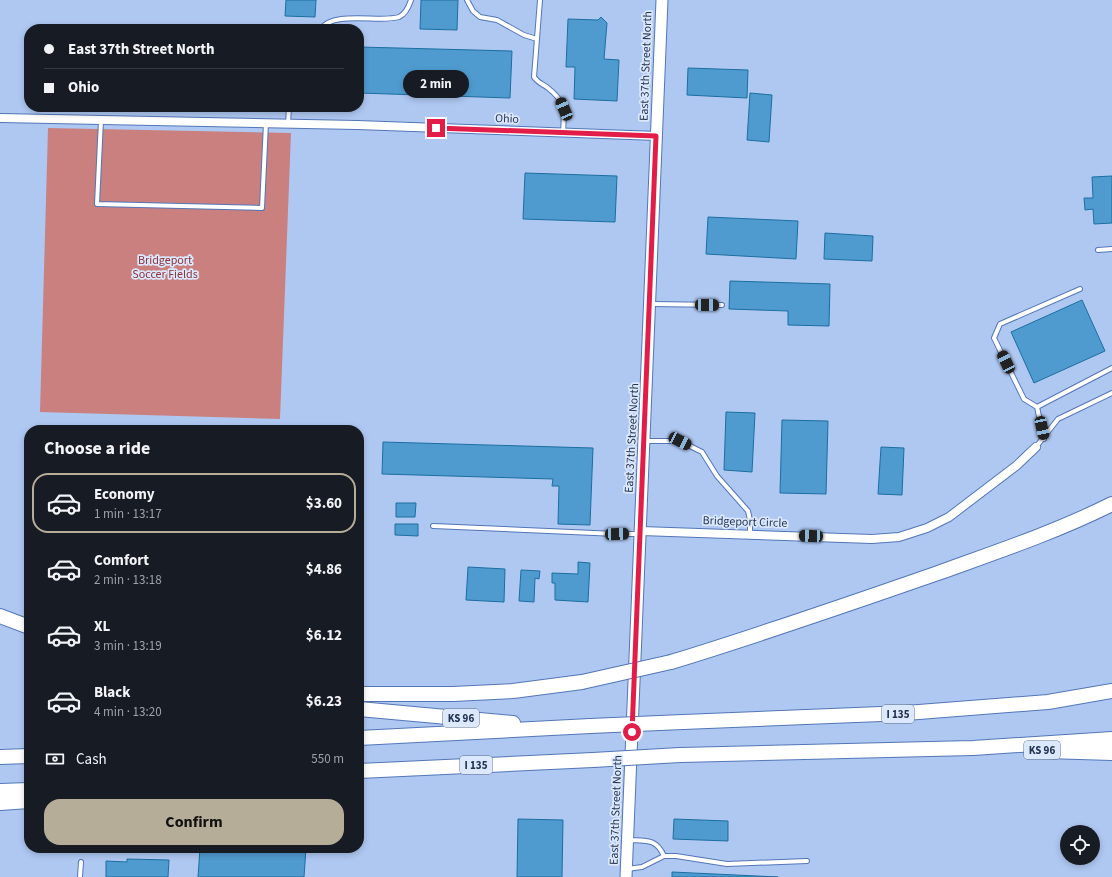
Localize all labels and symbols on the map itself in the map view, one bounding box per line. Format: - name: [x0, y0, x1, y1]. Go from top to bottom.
- street label: East 37th Street North: [636, 11, 656, 121]
- callout: 2 min: [403, 70, 469, 98]
- car: [554, 96, 574, 122]
- street label: Ohio: [495, 110, 519, 128]
- route end: [427, 119, 445, 137]
- park label: Bridgeport Soccer Fields: [132, 252, 198, 283]
- car: [695, 299, 719, 311]
- car: [995, 349, 1017, 375]
- street label: East 37th Street North: [621, 383, 643, 493]
- car: [1034, 415, 1050, 441]
- car: [667, 430, 693, 452]
- street label: Bridgeport Circle: [702, 512, 788, 532]
- car: [605, 528, 629, 540]
- car: [799, 530, 823, 542]
- road number: I 135: [882, 705, 914, 723]
- road number: KS 96: [443, 709, 479, 727]
- route start: [623, 723, 641, 741]
- road number: KS 96: [1024, 741, 1060, 759]
- street label: East 37th Street North: [606, 755, 626, 865]
- road number: I 135: [460, 756, 492, 774]

